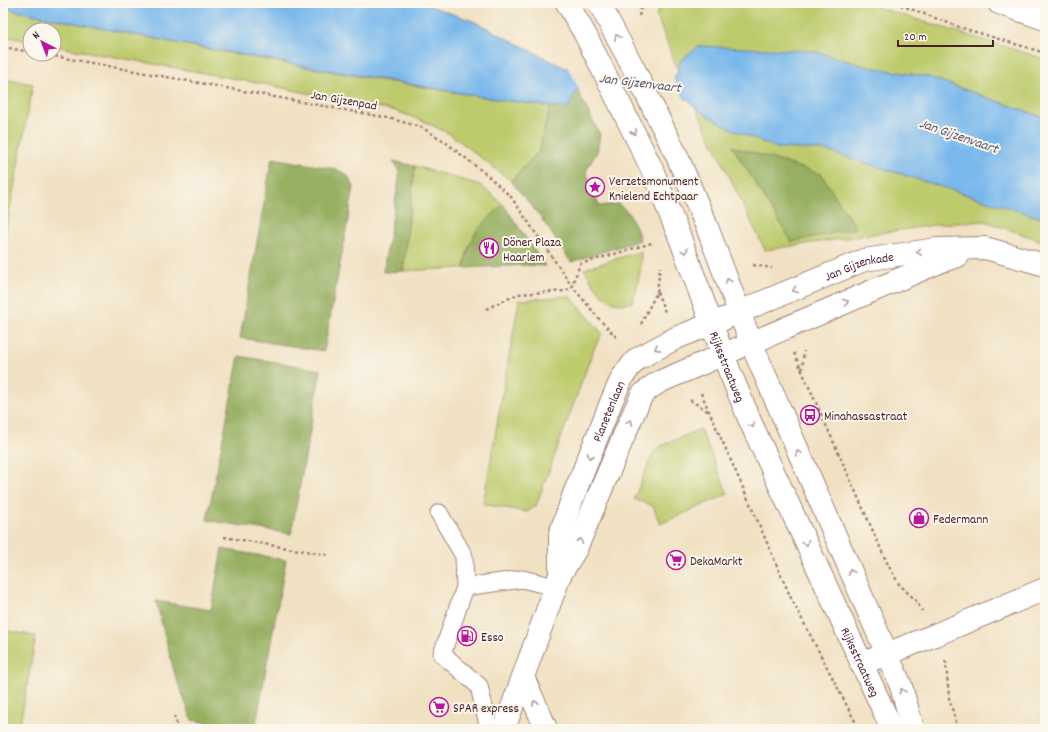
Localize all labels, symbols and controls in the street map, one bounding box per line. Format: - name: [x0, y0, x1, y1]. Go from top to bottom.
- north arrow: [22, 22, 62, 62]
- scale bar: [898, 22, 993, 48]
- text: N: [29, 28, 44, 44]
- text: 20 m: [904, 29, 927, 46]
- one-way arrow: [615, 34, 622, 41]
- water label: Jan Gijzenvaart: [598, 69, 683, 99]
- street label: Jan Gijzenpad: [309, 86, 378, 117]
- water label: Jan Gijzenvaart: [916, 114, 1002, 160]
- one-way arrow: [629, 127, 637, 135]
- place label: Verzetsmonument Knielend Echtpaar: [609, 173, 699, 207]
- place icon: Verzetsmonument Knielend Echtpaar: [584, 176, 606, 198]
- place label: Döner Plaza Haarlem: [503, 234, 562, 268]
- restaurant icon: Döner Plaza Haarlem: [478, 237, 500, 259]
- one-way arrow: [916, 247, 922, 256]
- one-way arrow: [680, 248, 689, 255]
- street label: Jan Gijzenkade: [822, 249, 895, 287]
- one-way arrow: [724, 278, 732, 285]
- one-way arrow: [792, 285, 799, 293]
- one-way arrow: [842, 299, 849, 307]
- street label: Rijksstraatweg: [703, 329, 748, 406]
- one-way arrow: [654, 343, 661, 350]
- street label: Planetenlaan: [589, 378, 631, 445]
- bus stop icon: Minahassastraat: [799, 404, 821, 426]
- place label: Minahassastraat: [824, 408, 907, 427]
- one-way arrow: [625, 418, 633, 426]
- one-way arrow: [747, 420, 755, 428]
- one-way arrow: [795, 450, 803, 457]
- one-way arrow: [586, 452, 594, 459]
- shop icon: Federmann: [908, 507, 930, 529]
- place label: Federmann: [933, 511, 988, 530]
- one-way arrow: [575, 538, 583, 545]
- one-way arrow: [801, 539, 809, 546]
- supermarket icon: DekaMarkt: [665, 549, 687, 571]
- place label: DekaMarkt: [690, 553, 743, 572]
- one-way arrow: [847, 569, 855, 576]
- fuel station icon: Esso: [456, 625, 478, 647]
- street label: Rijksstraatweg: [834, 625, 883, 701]
- place label: Esso: [481, 629, 504, 648]
- one-way arrow: [898, 688, 907, 695]
- supermarket icon: SPAR express: [428, 696, 450, 718]
- place label: SPAR express: [453, 700, 519, 719]
- one-way arrow: [532, 700, 540, 708]

